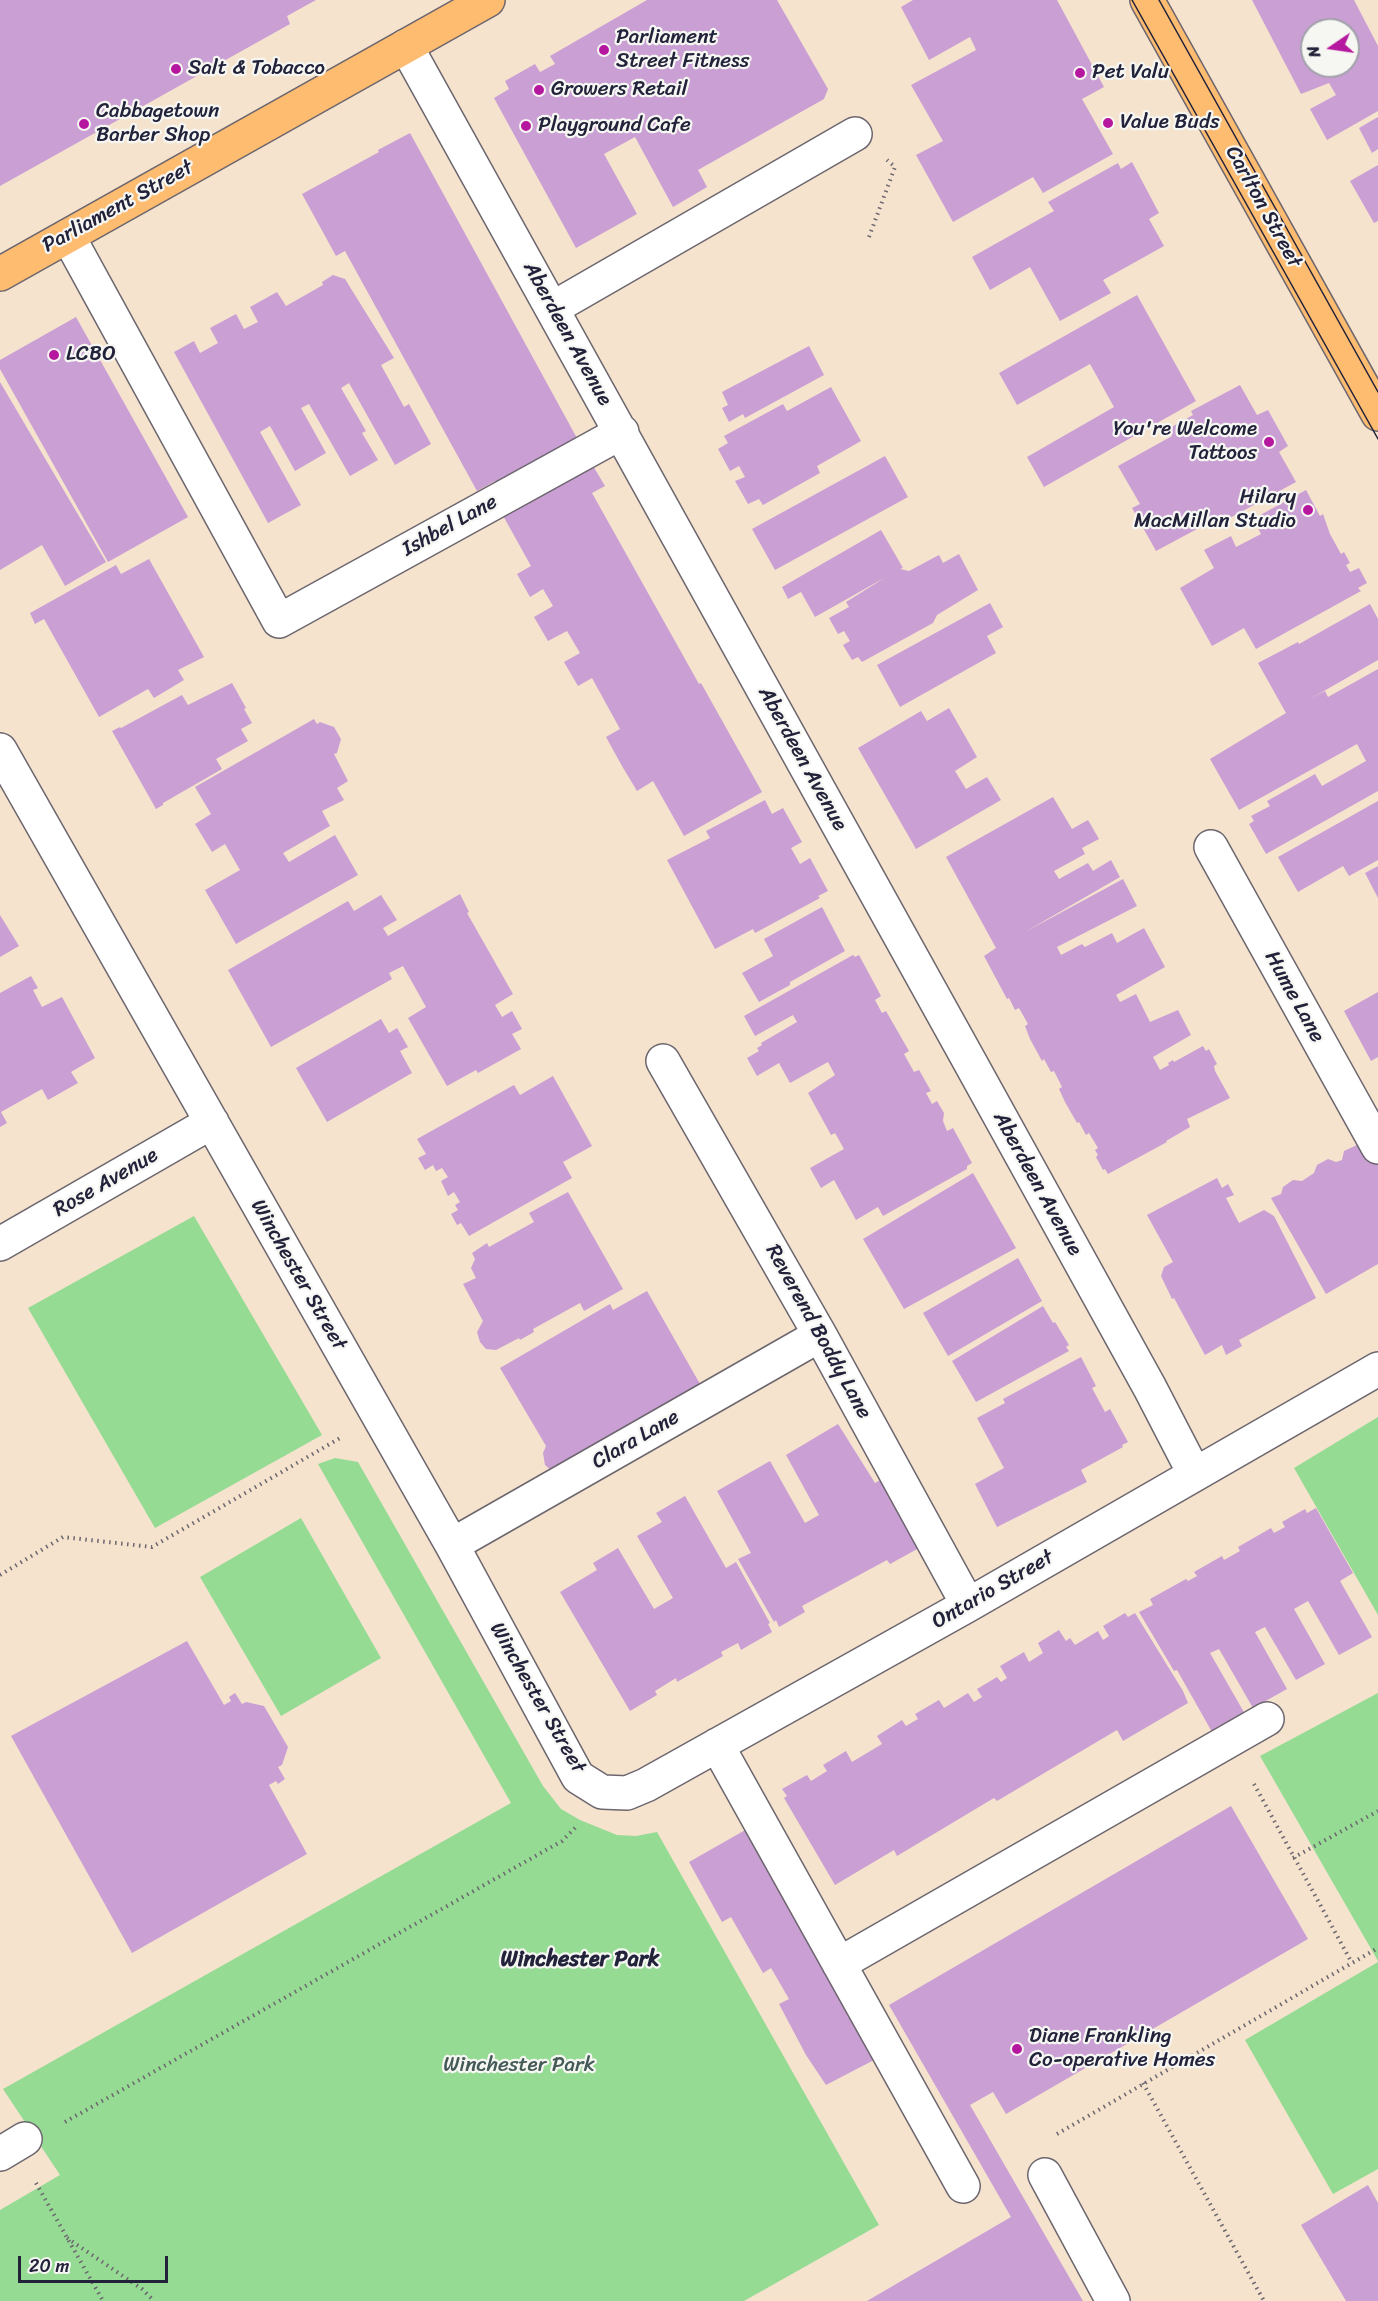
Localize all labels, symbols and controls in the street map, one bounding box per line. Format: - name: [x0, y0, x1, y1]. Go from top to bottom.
- north arrow: [1300, 18, 1360, 78]
- place label: Parliament Street Fitness: [616, 25, 749, 75]
- marker: Parliament Street Fitness: [597, 43, 611, 57]
- text: N: [1299, 43, 1329, 60]
- place label: Salt & Tobacco: [188, 56, 325, 82]
- place label: Pet Valu: [1092, 60, 1169, 86]
- marker: Salt & Tobacco: [169, 62, 183, 76]
- marker: Pet Valu: [1073, 66, 1087, 80]
- place label: Growers Retail: [551, 77, 687, 103]
- marker: Growers Retail: [532, 83, 546, 97]
- place label: Cabbagetown Barber Shop: [96, 99, 219, 149]
- place label: Value Buds: [1120, 110, 1220, 136]
- place label: Playground Cafe: [538, 113, 691, 139]
- marker: Value Buds: [1101, 116, 1115, 130]
- marker: Cabbagetown Barber Shop: [77, 117, 91, 131]
- marker: Playground Cafe: [519, 119, 533, 133]
- street label: Carlton Street: [1219, 142, 1307, 272]
- street label: Parliament Street: [38, 155, 198, 259]
- street label: Aberdeen Avenue: [517, 258, 617, 410]
- place label: LCBO: [66, 342, 116, 368]
- marker: LCBO: [47, 348, 61, 362]
- place label: You're Welcome Tattoos: [1113, 417, 1257, 467]
- marker: You're Welcome Tattoos: [1262, 435, 1276, 449]
- place label: Hilary MacMillan Studio: [1134, 485, 1296, 535]
- street label: Ishbel Lane: [398, 490, 502, 562]
- marker: Hilary MacMillan Studio: [1301, 503, 1315, 517]
- street label: Aberdeen Avenue: [752, 683, 852, 835]
- street label: Hume Lane: [1259, 947, 1329, 1047]
- street label: Aberdeen Avenue: [987, 1108, 1087, 1260]
- street label: Rose Avenue: [49, 1143, 163, 1223]
- street label: Winchester Street: [245, 1195, 351, 1355]
- street label: Reverend Boddy Lane: [760, 1240, 876, 1424]
- street label: Clara Lane: [588, 1405, 684, 1475]
- street label: Ontario Street: [928, 1545, 1058, 1635]
- street label: Winchester Street: [484, 1618, 590, 1778]
- district label: Winchester Park: [501, 1947, 659, 1973]
- place label: Diane Frankling Co-operative Homes: [1029, 2024, 1215, 2074]
- marker: Diane Frankling Co-operative Homes: [1010, 2042, 1024, 2056]
- park label: Winchester Park: [443, 2053, 595, 2079]
- scale bar: [21, 2244, 171, 2282]
- text: 20 m: [29, 2250, 69, 2282]

